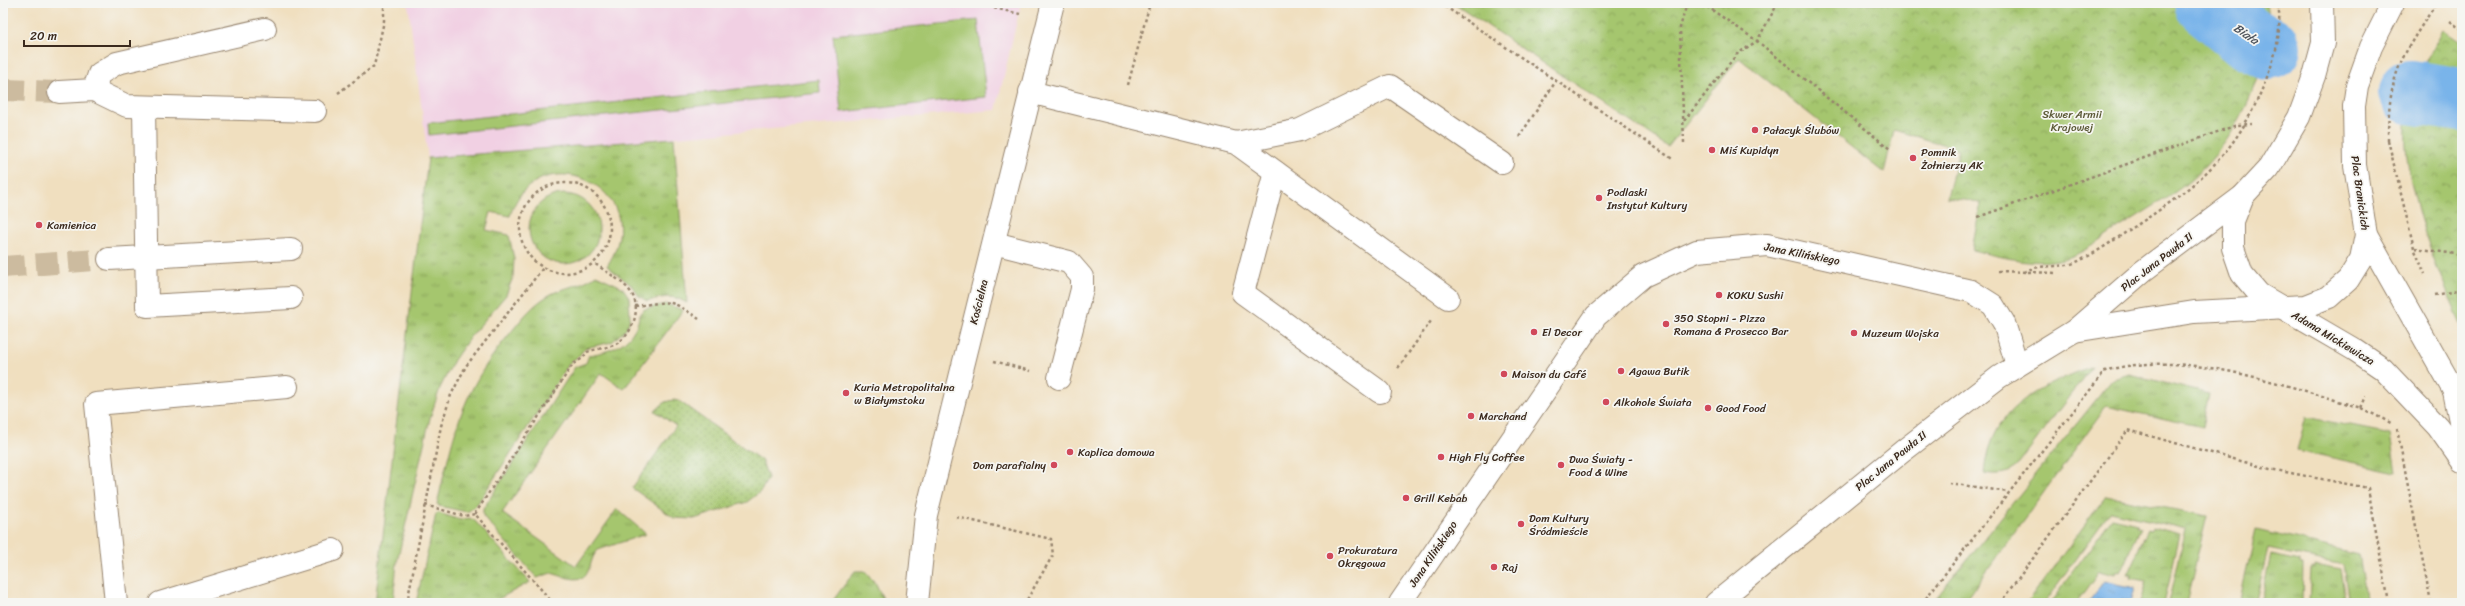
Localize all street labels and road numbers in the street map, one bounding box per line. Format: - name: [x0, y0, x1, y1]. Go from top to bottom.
- street label: Plac Branickich: [2345, 154, 2375, 232]
- street label: Plac Jana Pawła II: [2117, 227, 2198, 297]
- street label: Jana Kilińskiego: [1762, 237, 1842, 271]
- street label: Kościelna: [964, 277, 994, 327]
- street label: Adama Mickiewicza: [2287, 305, 2379, 371]
- street label: Plac Jana Pawła II: [1851, 426, 1932, 496]
- street label: Jana Kilińskiego: [1403, 517, 1463, 592]

